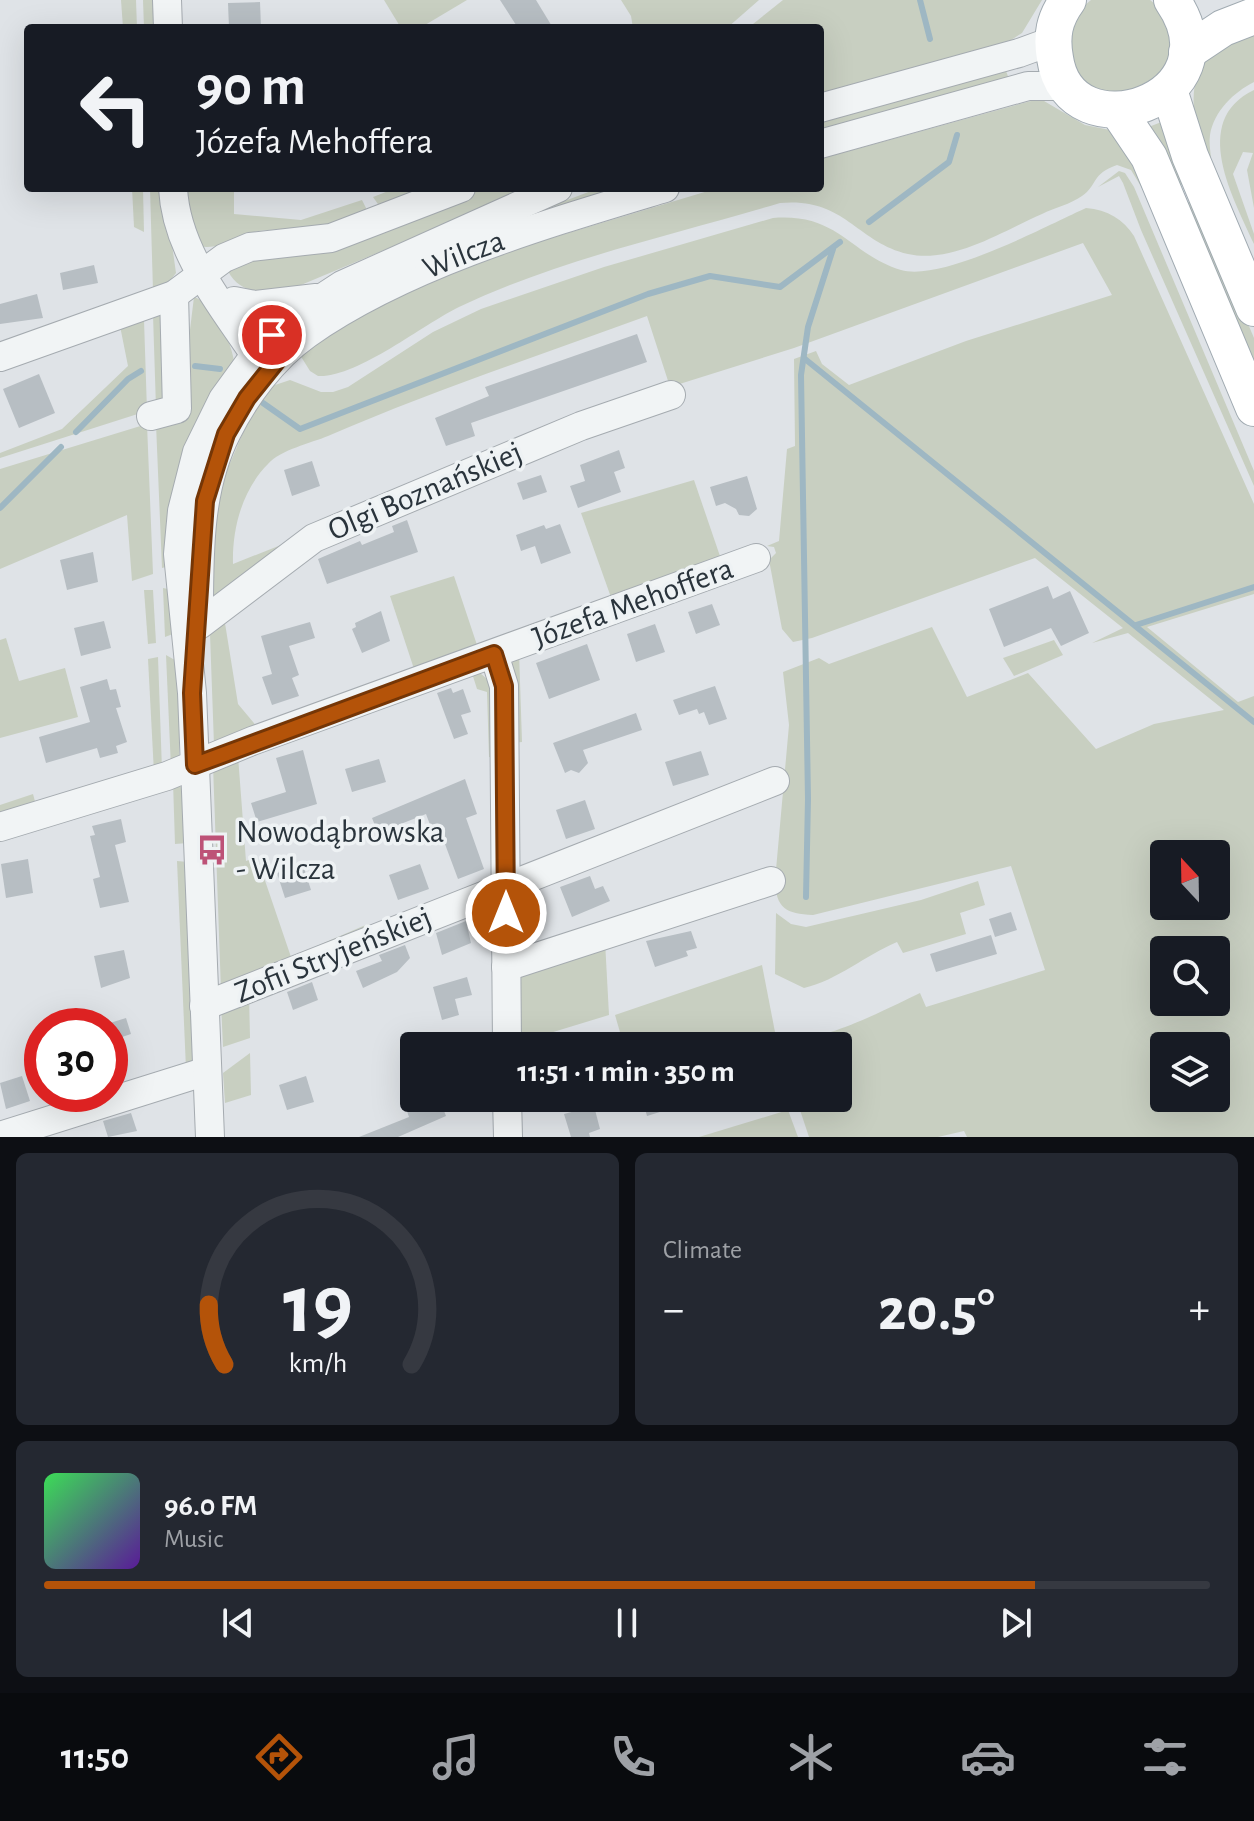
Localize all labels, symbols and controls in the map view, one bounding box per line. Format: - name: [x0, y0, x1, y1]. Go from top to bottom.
- icon: left: [64, 56, 168, 160]
- text: 90 m: [196, 59, 306, 115]
- text: Józefa Mehoffera: [196, 124, 433, 160]
- street label: Wilcza: [418, 224, 509, 285]
- pin: [238, 301, 306, 369]
- icon: arrive: [250, 313, 294, 357]
- street label: Olgi Boznańskiej: [323, 436, 527, 546]
- street label: Józefa Mehoffera: [528, 552, 738, 654]
- place label: Nowodąbrowska - Wilcza: [236, 816, 445, 885]
- bus stop icon: Nowodąbrowska - Wilcza: [195, 833, 229, 867]
- north arrow: [1150, 840, 1230, 920]
- map controls: [1150, 840, 1230, 1112]
- position arrow: [464, 871, 548, 955]
- street label: Zofii Stryjeńskiej: [230, 901, 436, 1009]
- button: search: [1150, 936, 1230, 1016]
- speed limit sign: 30: [24, 1008, 128, 1112]
- button: layers: [1150, 1032, 1230, 1112]
- text: 11:51 · 1 min · 350 m: [517, 1057, 735, 1087]
- text: Climate: [663, 1237, 742, 1263]
- text: 19: [282, 1264, 353, 1348]
- text: 20.5°: [878, 1281, 995, 1341]
- text: −: [663, 1288, 684, 1332]
- text: +: [1189, 1288, 1210, 1332]
- text: km/h: [288, 1349, 347, 1378]
- text: 96.0 FM: [164, 1491, 257, 1521]
- text: Music: [164, 1526, 223, 1552]
- icon: previous: [216, 1601, 260, 1645]
- icon: pause: [605, 1601, 649, 1645]
- icon: next: [994, 1601, 1038, 1645]
- icon: directions: [251, 1729, 307, 1785]
- icon: music: [428, 1729, 484, 1785]
- icon: phone: [605, 1729, 661, 1785]
- icon: climate: [783, 1729, 839, 1785]
- icon: car: [960, 1729, 1016, 1785]
- icon: filters: [1137, 1729, 1193, 1785]
- text: 11:50: [61, 1739, 129, 1775]

